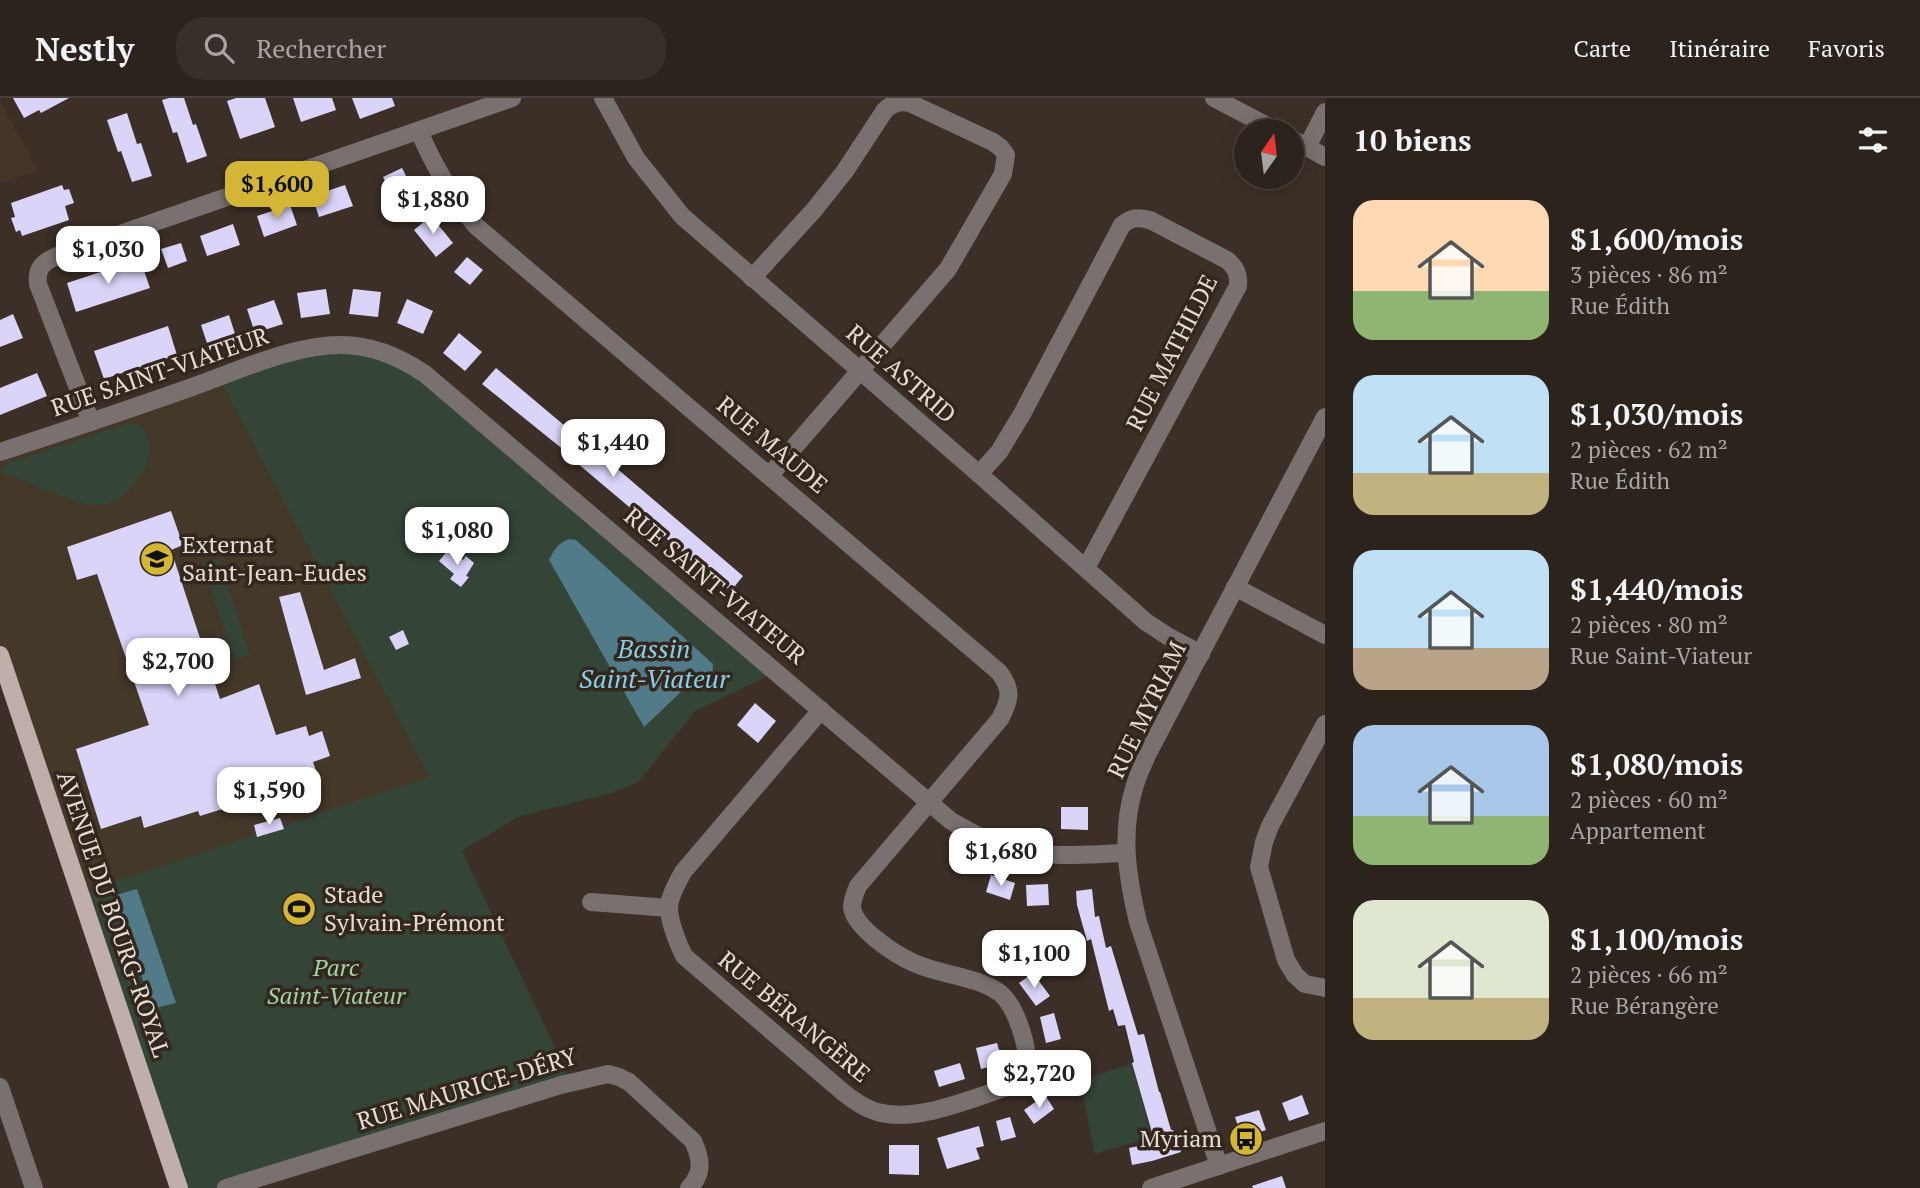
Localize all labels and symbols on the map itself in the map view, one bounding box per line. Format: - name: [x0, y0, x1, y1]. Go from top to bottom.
- north arrow: [1234, 119, 1304, 189]
- pin: $1,600: [220, 162, 334, 221]
- pin: $1,880: [376, 176, 490, 236]
- pin: $1,030: [51, 226, 165, 286]
- street label: RUE MATHILDE: [1118, 269, 1224, 436]
- street label: RUE ASTRID: [840, 317, 963, 430]
- street label: RUE SAINT-VIATEUR: [47, 319, 273, 423]
- street label: RUE MAUDE: [710, 388, 835, 500]
- pin: $1,440: [556, 420, 670, 479]
- street label: RUE SAINT-VIATEUR: [618, 500, 814, 671]
- pin: $1,080: [400, 508, 514, 567]
- place label: Externat Saint-Jean-Eudes: [182, 528, 367, 588]
- school or university icon: Externat Saint-Jean-Eudes: [138, 540, 176, 578]
- water label: Bassin Saint-Viateur: [579, 631, 730, 695]
- street label: RUE MYRIAM: [1099, 636, 1193, 783]
- pin: $2,700: [121, 638, 235, 698]
- street label: AVENUE DU BOURG-ROYAL: [50, 766, 178, 1061]
- pin: $1,590: [212, 768, 326, 827]
- pin: $1,680: [944, 828, 1058, 888]
- place label: Stade Sylvain-Prémont: [324, 878, 505, 938]
- sports icon: Stade Sylvain-Prémont: [280, 890, 318, 928]
- pin: $1,100: [977, 930, 1091, 990]
- street label: RUE BÉRANGÈRE: [712, 943, 877, 1089]
- park label: Parc Saint-Viateur: [267, 951, 407, 1011]
- street label: RUE MAURICE-DÉRY: [353, 1039, 581, 1137]
- pin: $2,720: [982, 1051, 1096, 1110]
- bus stop icon: Myriam: [1227, 1120, 1265, 1158]
- place label: Myriam: [1140, 1122, 1222, 1154]

